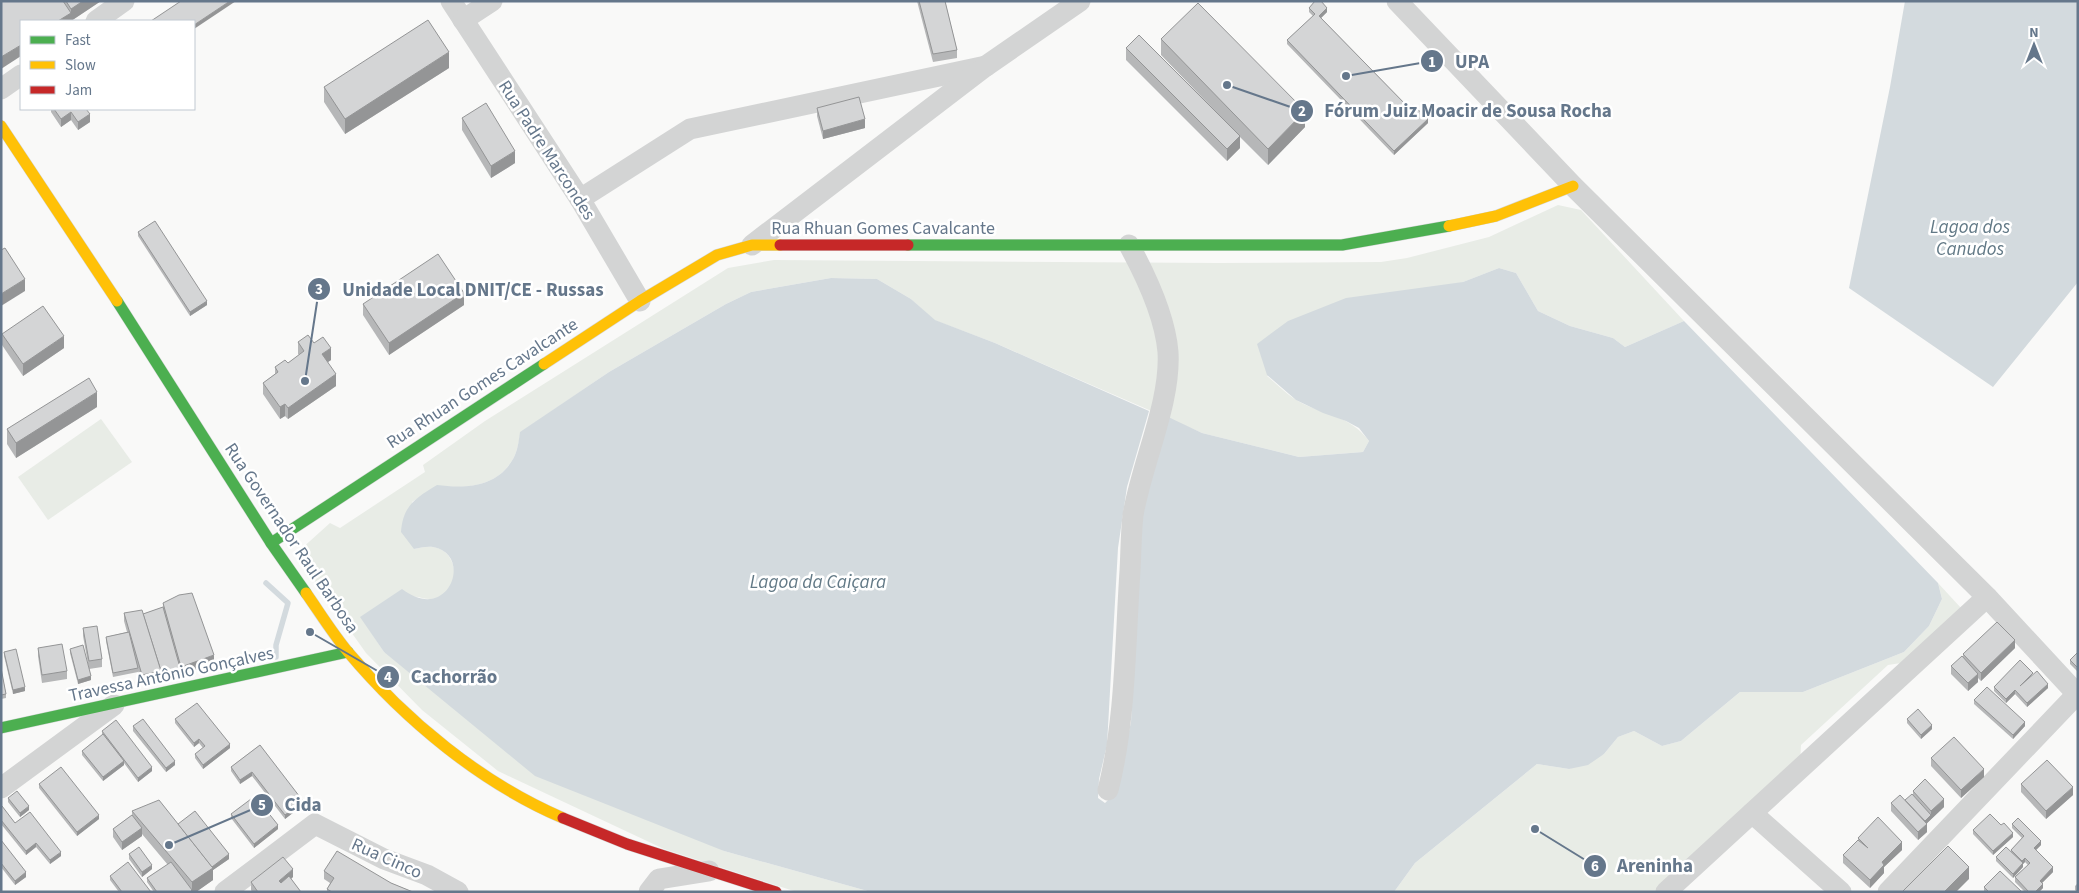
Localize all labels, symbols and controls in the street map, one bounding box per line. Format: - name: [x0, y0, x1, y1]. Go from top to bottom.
- legend: [20, 20, 195, 110]
- north arrow: [2009, 20, 2059, 70]
- text: N: [2029, 23, 2039, 43]
- text: Fast: [65, 30, 91, 51]
- callout: UPA: [1420, 44, 1499, 78]
- text: UPA: [1455, 49, 1489, 76]
- text: 1: [1428, 52, 1436, 73]
- text: Slow: [65, 55, 96, 76]
- street label: Rua Padre Marcondes: [492, 76, 601, 225]
- text: Jam: [65, 80, 92, 101]
- callout: Fórum Juiz Moacir de Sousa Rocha: [1290, 94, 1622, 128]
- text: Fórum Juiz Moacir de Sousa Rocha: [1324, 98, 1612, 125]
- text: 2: [1298, 101, 1306, 122]
- water label: Lagoa dos Canudos: [1930, 214, 2010, 263]
- street label: Rua Rhuan Gomes Cavalcante: [771, 216, 995, 241]
- callout: Unidade Local DNIT/CE - Russas: [307, 272, 613, 306]
- text: Unidade Local DNIT/CE - Russas: [342, 277, 604, 304]
- text: 3: [315, 279, 323, 300]
- street label: Rua Rhuan Gomes Cavalcante: [382, 312, 583, 455]
- street label: Rua Governador Raul Barbosa: [218, 438, 365, 639]
- water label: Lagoa da Caiçara: [750, 569, 886, 596]
- street label: Travessa Antônio Gonçalves: [66, 641, 276, 708]
- callout: Cachorrão: [375, 660, 507, 694]
- text: Cachorrão: [411, 664, 497, 691]
- text: 4: [384, 667, 392, 688]
- callout: Cida: [249, 788, 331, 822]
- text: Cida: [284, 792, 322, 819]
- text: 5: [258, 795, 266, 816]
- street label: Rua Cinco: [348, 832, 426, 885]
- callout: Areninha: [1582, 849, 1703, 883]
- text: Areninha: [1616, 853, 1693, 880]
- text: 6: [1591, 856, 1599, 877]

